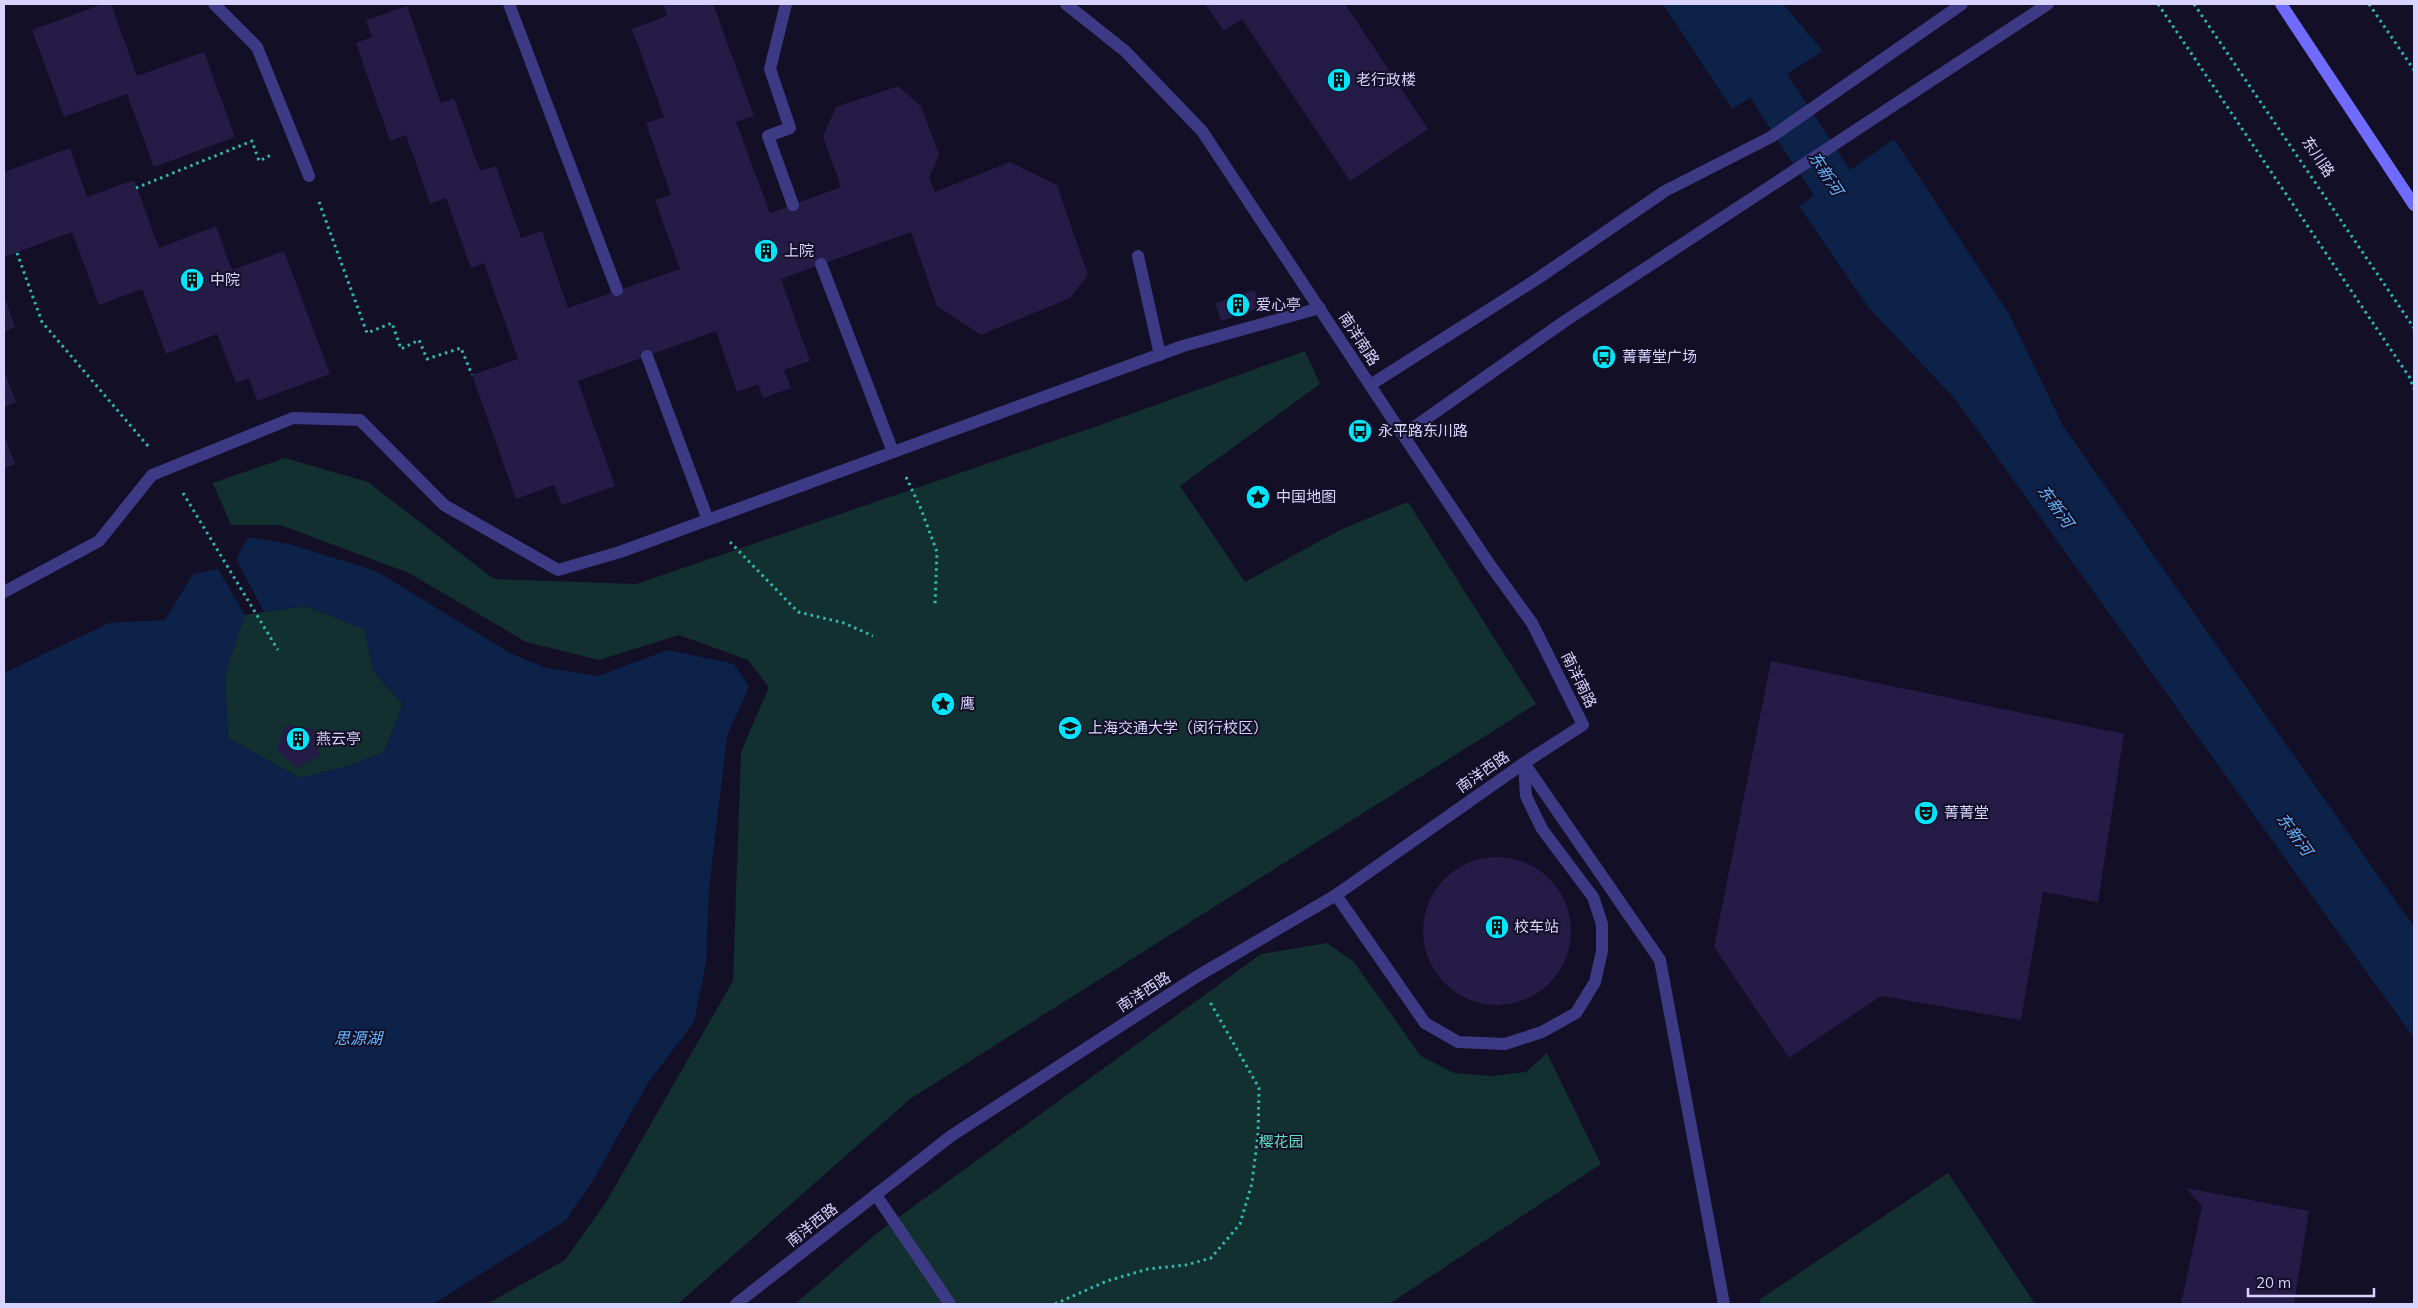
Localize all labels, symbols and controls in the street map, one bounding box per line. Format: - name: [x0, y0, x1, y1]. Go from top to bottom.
- building icon: 老行政楼: [1326, 67, 1352, 93]
- place label: 老行政楼: [1356, 70, 1416, 89]
- street label: 东川路: [2298, 133, 2339, 181]
- water label: 东新河: [1805, 147, 1849, 201]
- building icon: 上院: [753, 238, 779, 264]
- place label: 上院: [784, 241, 814, 260]
- building icon: 中院: [179, 267, 205, 293]
- place label: 中院: [210, 270, 240, 289]
- building icon: 爱心亭: [1225, 292, 1251, 318]
- place label: 爱心亭: [1256, 295, 1301, 314]
- street label: 南洋南路: [1335, 308, 1384, 369]
- bus stop icon: 菁菁堂广场: [1591, 344, 1617, 370]
- place label: 菁菁堂广场: [1622, 347, 1697, 366]
- bus stop icon: 永平路东川路: [1347, 418, 1373, 444]
- place label: 永平路东川路: [1378, 421, 1468, 440]
- water label: 东新河: [2034, 481, 2080, 534]
- place icon: 中国地图: [1245, 484, 1271, 510]
- place label: 中国地图: [1276, 487, 1336, 506]
- street label: 南洋南路: [1558, 649, 1601, 711]
- place icon: 鹰: [930, 691, 956, 717]
- place label: 鹰: [960, 694, 975, 713]
- school or university icon: 上海交通大学（闵行校区）: [1057, 715, 1083, 741]
- place label: 上海交通大学（闵行校区）: [1088, 718, 1268, 737]
- building icon: 燕云亭: [285, 726, 311, 752]
- place label: 燕云亭: [316, 729, 361, 748]
- street label: 南洋西路: [1453, 747, 1513, 797]
- theatre icon: 菁菁堂: [1913, 800, 1939, 826]
- place label: 菁菁堂: [1944, 803, 1989, 822]
- water label: 东新河: [2273, 809, 2319, 862]
- building icon: 校车站: [1484, 914, 1510, 940]
- place label: 校车站: [1514, 917, 1559, 936]
- street label: 南洋西路: [1113, 967, 1174, 1016]
- water label: 思源湖: [334, 1028, 385, 1048]
- park label: 樱花园: [1258, 1132, 1304, 1151]
- street label: 南洋西路: [782, 1199, 841, 1251]
- scale bar: [2248, 1266, 2374, 1298]
- text: 20 m: [2256, 1273, 2291, 1292]

